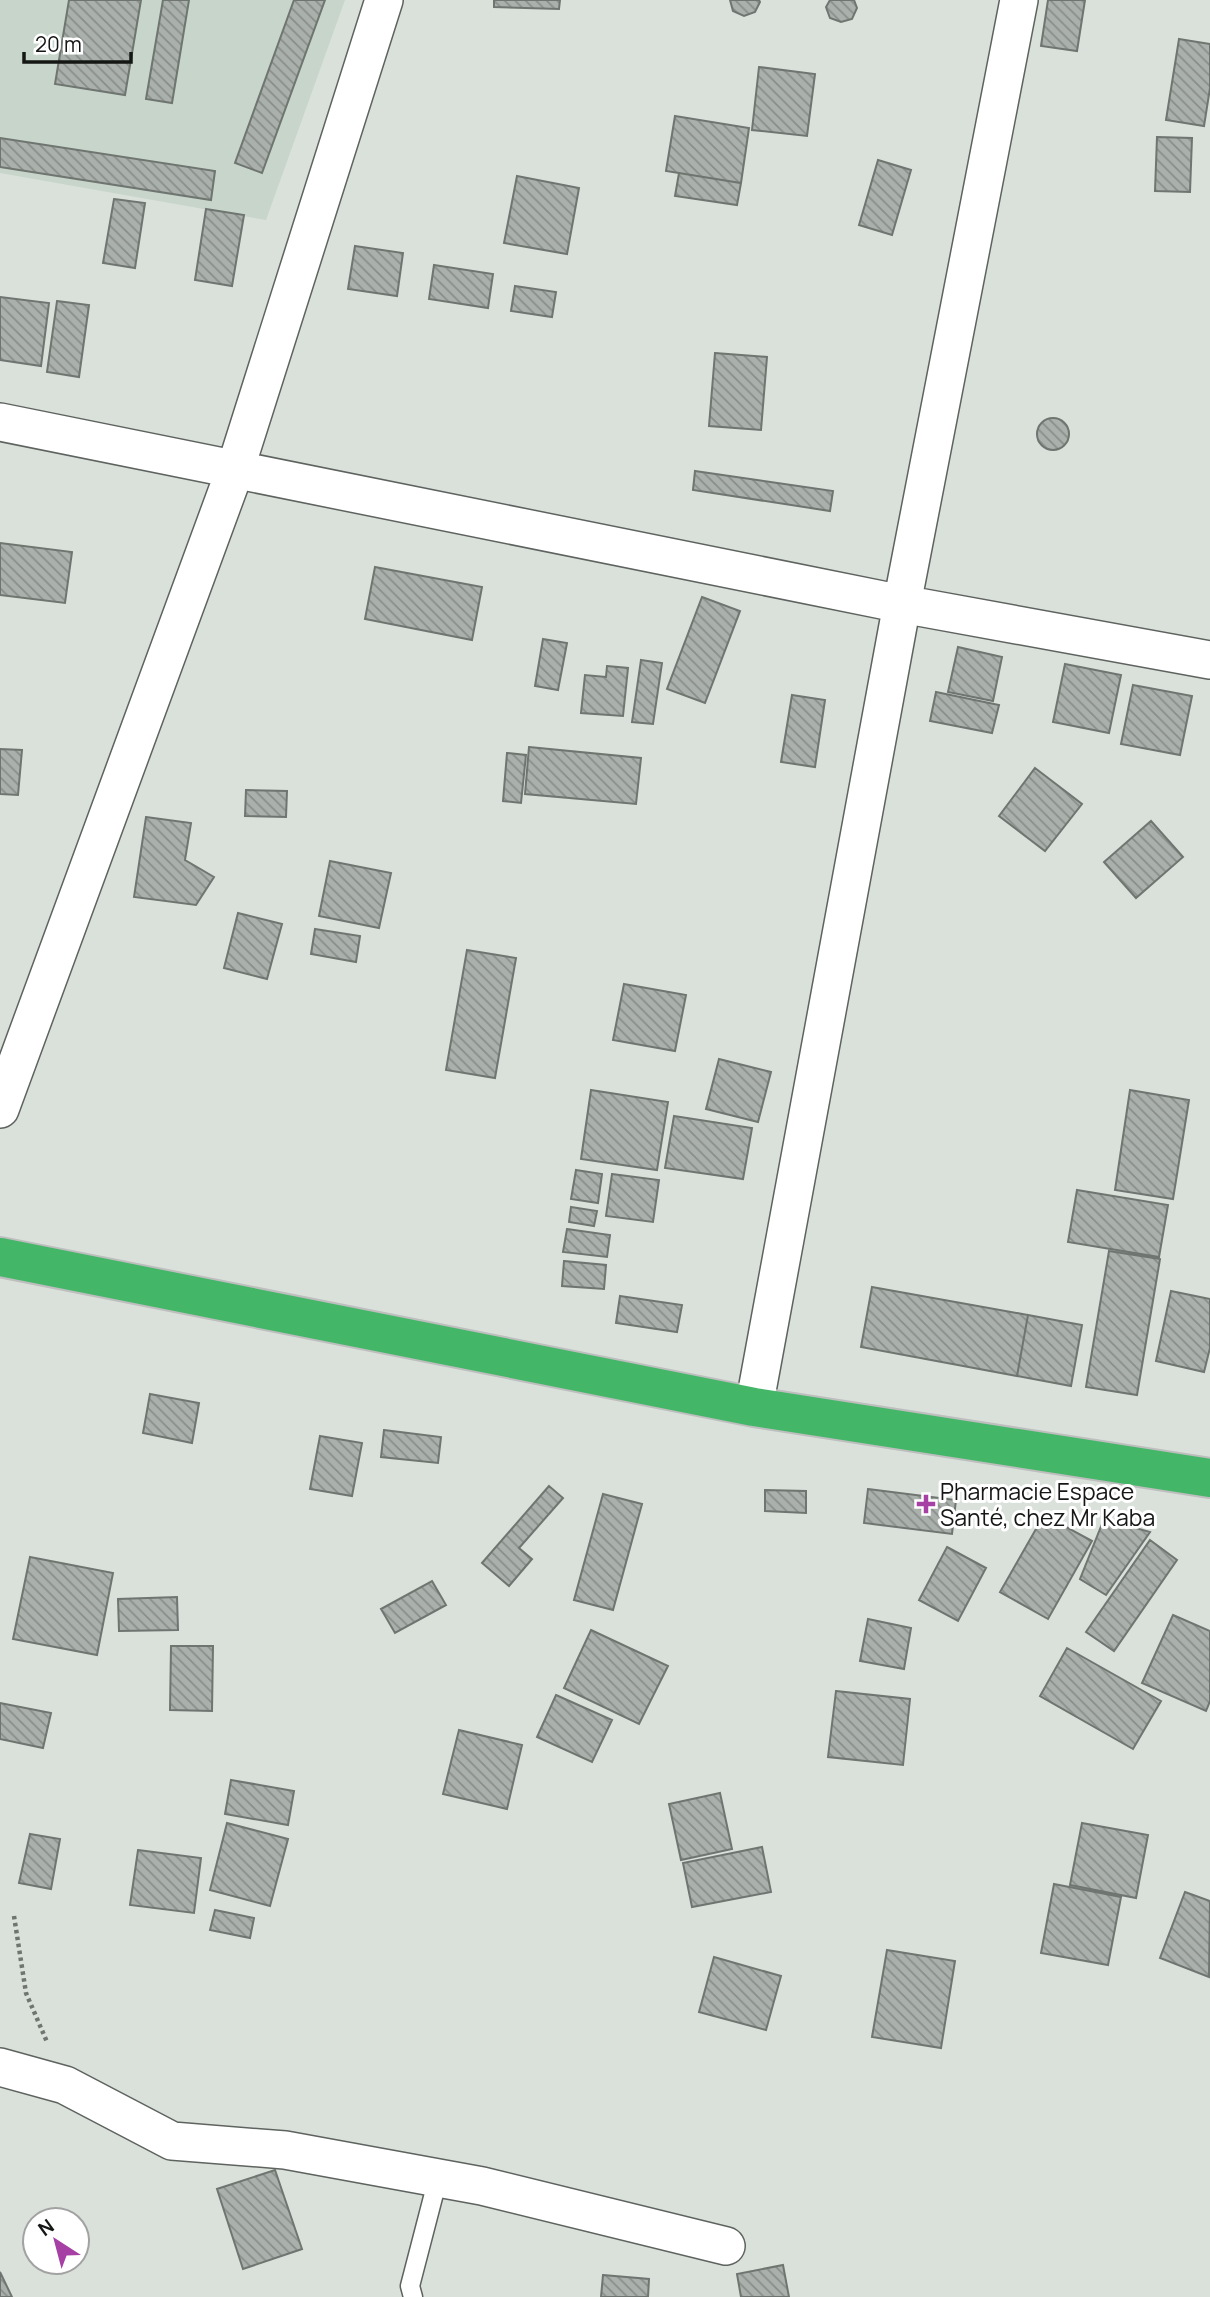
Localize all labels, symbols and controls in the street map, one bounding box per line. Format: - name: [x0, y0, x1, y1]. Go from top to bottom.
- scale bar: [24, 21, 131, 65]
- text: 20 m: [35, 30, 82, 58]
- place label: Pharmacie Espace Santé, chez Mr Kaba: [940, 1475, 1155, 1533]
- marker: Pharmacie Espace Santé, chez Mr Kaba: [918, 1496, 934, 1512]
- north arrow: [21, 2206, 91, 2276]
- text: N: [33, 2213, 59, 2242]

